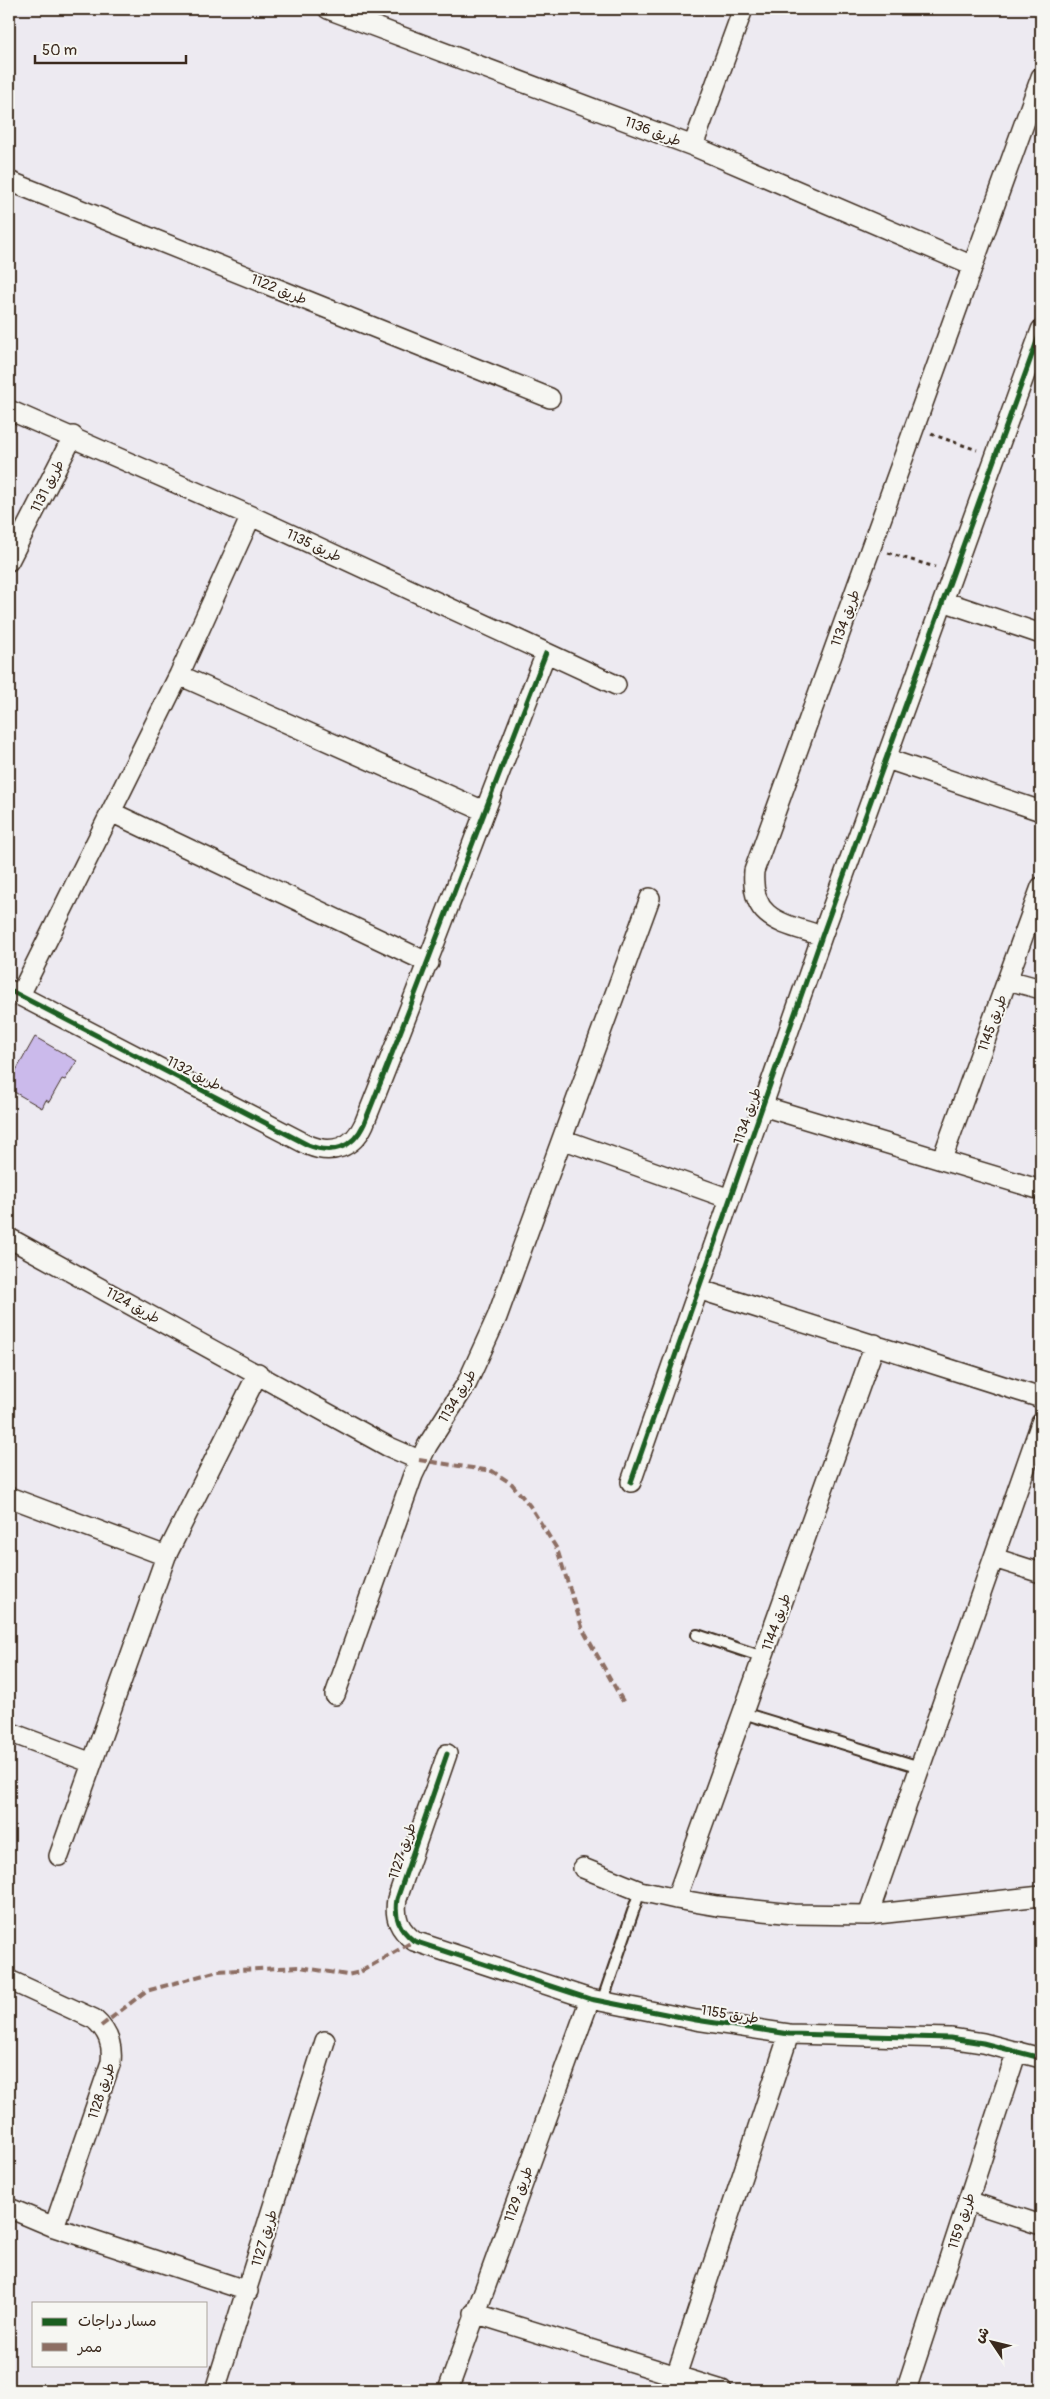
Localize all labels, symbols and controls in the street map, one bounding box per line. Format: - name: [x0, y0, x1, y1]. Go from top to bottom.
- scale bar: [35, 32, 186, 64]
- text: 50 m: [42, 41, 77, 60]
- street label: طريق 1136: [622, 113, 684, 150]
- street label: طريق 1122: [248, 271, 309, 308]
- street label: طريق 1131: [27, 457, 68, 515]
- street label: طريق 1135: [284, 525, 344, 566]
- street label: طريق 1134: [827, 587, 864, 649]
- street label: طريق 1145: [974, 992, 1011, 1054]
- street label: طريق 1132: [164, 1052, 224, 1094]
- street label: طريق 1134: [730, 1085, 765, 1147]
- street label: طريق 1124: [103, 1284, 163, 1327]
- street label: طريق 1134: [435, 1366, 480, 1426]
- street label: طريق 1144: [758, 1591, 795, 1653]
- street label: طريق 1127: [385, 1821, 420, 1882]
- street label: طريق 1155: [700, 2002, 760, 2027]
- street label: طريق 1128: [84, 2061, 119, 2122]
- street label: طريق 1129: [500, 2164, 536, 2225]
- street label: طريق 1159: [944, 2191, 979, 2251]
- street label: طريق 1127: [248, 2208, 281, 2269]
- legend: [32, 2302, 208, 2366]
- text: مسار دراجات: [78, 2312, 157, 2331]
- north arrow: [968, 2316, 1018, 2366]
- text: ش: [970, 2324, 993, 2346]
- text: ممر: [76, 2338, 102, 2357]

